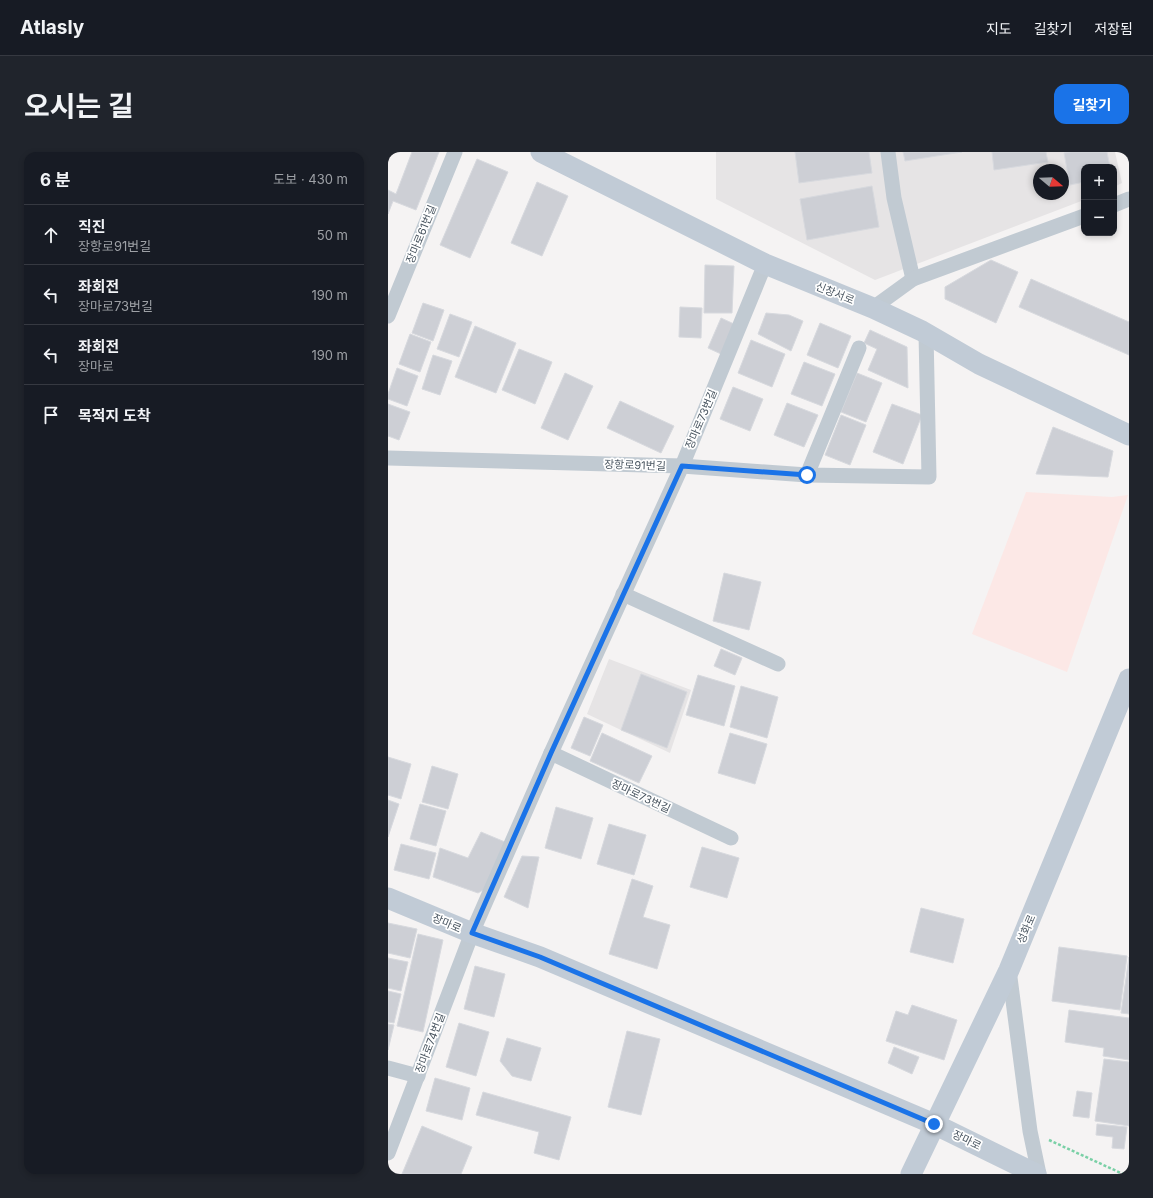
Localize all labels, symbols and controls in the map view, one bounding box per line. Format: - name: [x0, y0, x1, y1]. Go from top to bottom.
- text: Atlasly: [20, 16, 84, 39]
- text: 지도: [986, 20, 1012, 37]
- text: 길찾기: [1034, 20, 1072, 37]
- text: 저장됨: [1094, 20, 1133, 37]
- button: 길찾기: [1054, 84, 1129, 124]
- text: 오시는 길: [24, 89, 134, 123]
- north arrow: [1033, 164, 1069, 200]
- map controls: [1081, 164, 1117, 236]
- button: +: [1081, 164, 1117, 200]
- text: 6 분: [40, 170, 71, 190]
- text: 도보 · 430 m: [273, 171, 348, 187]
- button: −: [1081, 200, 1117, 236]
- street label: 장마로61번길: [403, 203, 439, 265]
- text: 직진: [78, 217, 106, 236]
- icon: ahead: [40, 224, 62, 246]
- text: 50 m: [317, 227, 348, 243]
- text: 장항로91번길: [78, 238, 151, 254]
- text: 좌회전: [78, 277, 119, 296]
- street label: 신창서로: [814, 279, 856, 307]
- icon: left: [40, 284, 62, 306]
- text: 190 m: [311, 287, 348, 303]
- text: 장마로73번길: [78, 298, 153, 314]
- text: 좌회전: [78, 337, 119, 356]
- icon: left: [40, 344, 62, 366]
- text: 190 m: [311, 347, 348, 363]
- text: 장마로: [78, 358, 114, 374]
- street label: 장마로73번길: [682, 387, 720, 451]
- icon: arrive: [40, 404, 62, 426]
- text: 목적지 도착: [78, 406, 151, 425]
- street label: 장항로91번길: [604, 457, 666, 473]
- route start: [798, 466, 816, 484]
- street label: 장마로73번길: [609, 776, 673, 816]
- street label: 장마로: [430, 911, 464, 935]
- street label: 성화로: [1014, 912, 1038, 946]
- street label: 장마로74번길: [412, 1011, 448, 1075]
- route end: [925, 1115, 943, 1133]
- street label: 장마로: [950, 1127, 984, 1153]

